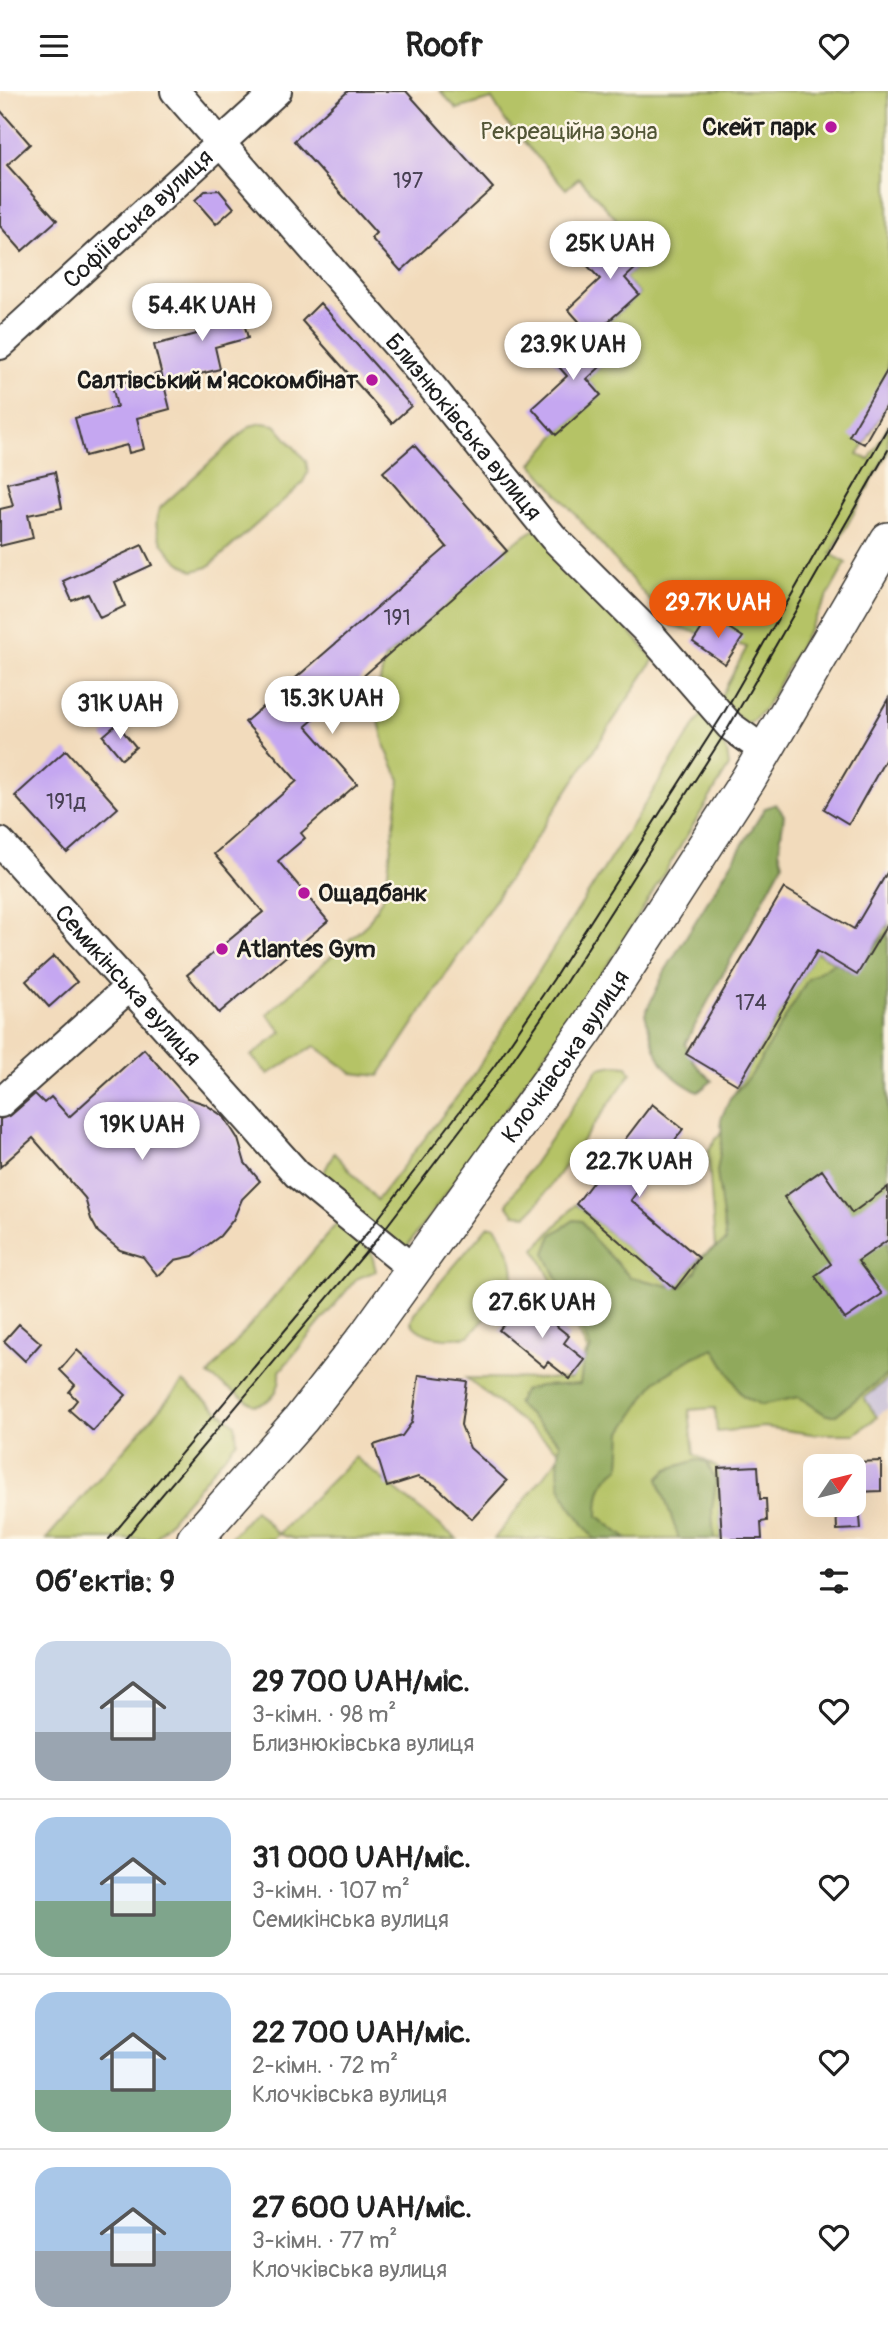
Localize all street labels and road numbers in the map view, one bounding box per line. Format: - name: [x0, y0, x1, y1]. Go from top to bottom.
- street label: Софіївська вулиця: [57, 143, 219, 295]
- street label: Близнюківська вулиця: [379, 328, 548, 526]
- street label: Семикінська вулиця: [48, 899, 207, 1072]
- street label: Клочківська вулиця: [496, 965, 636, 1149]

